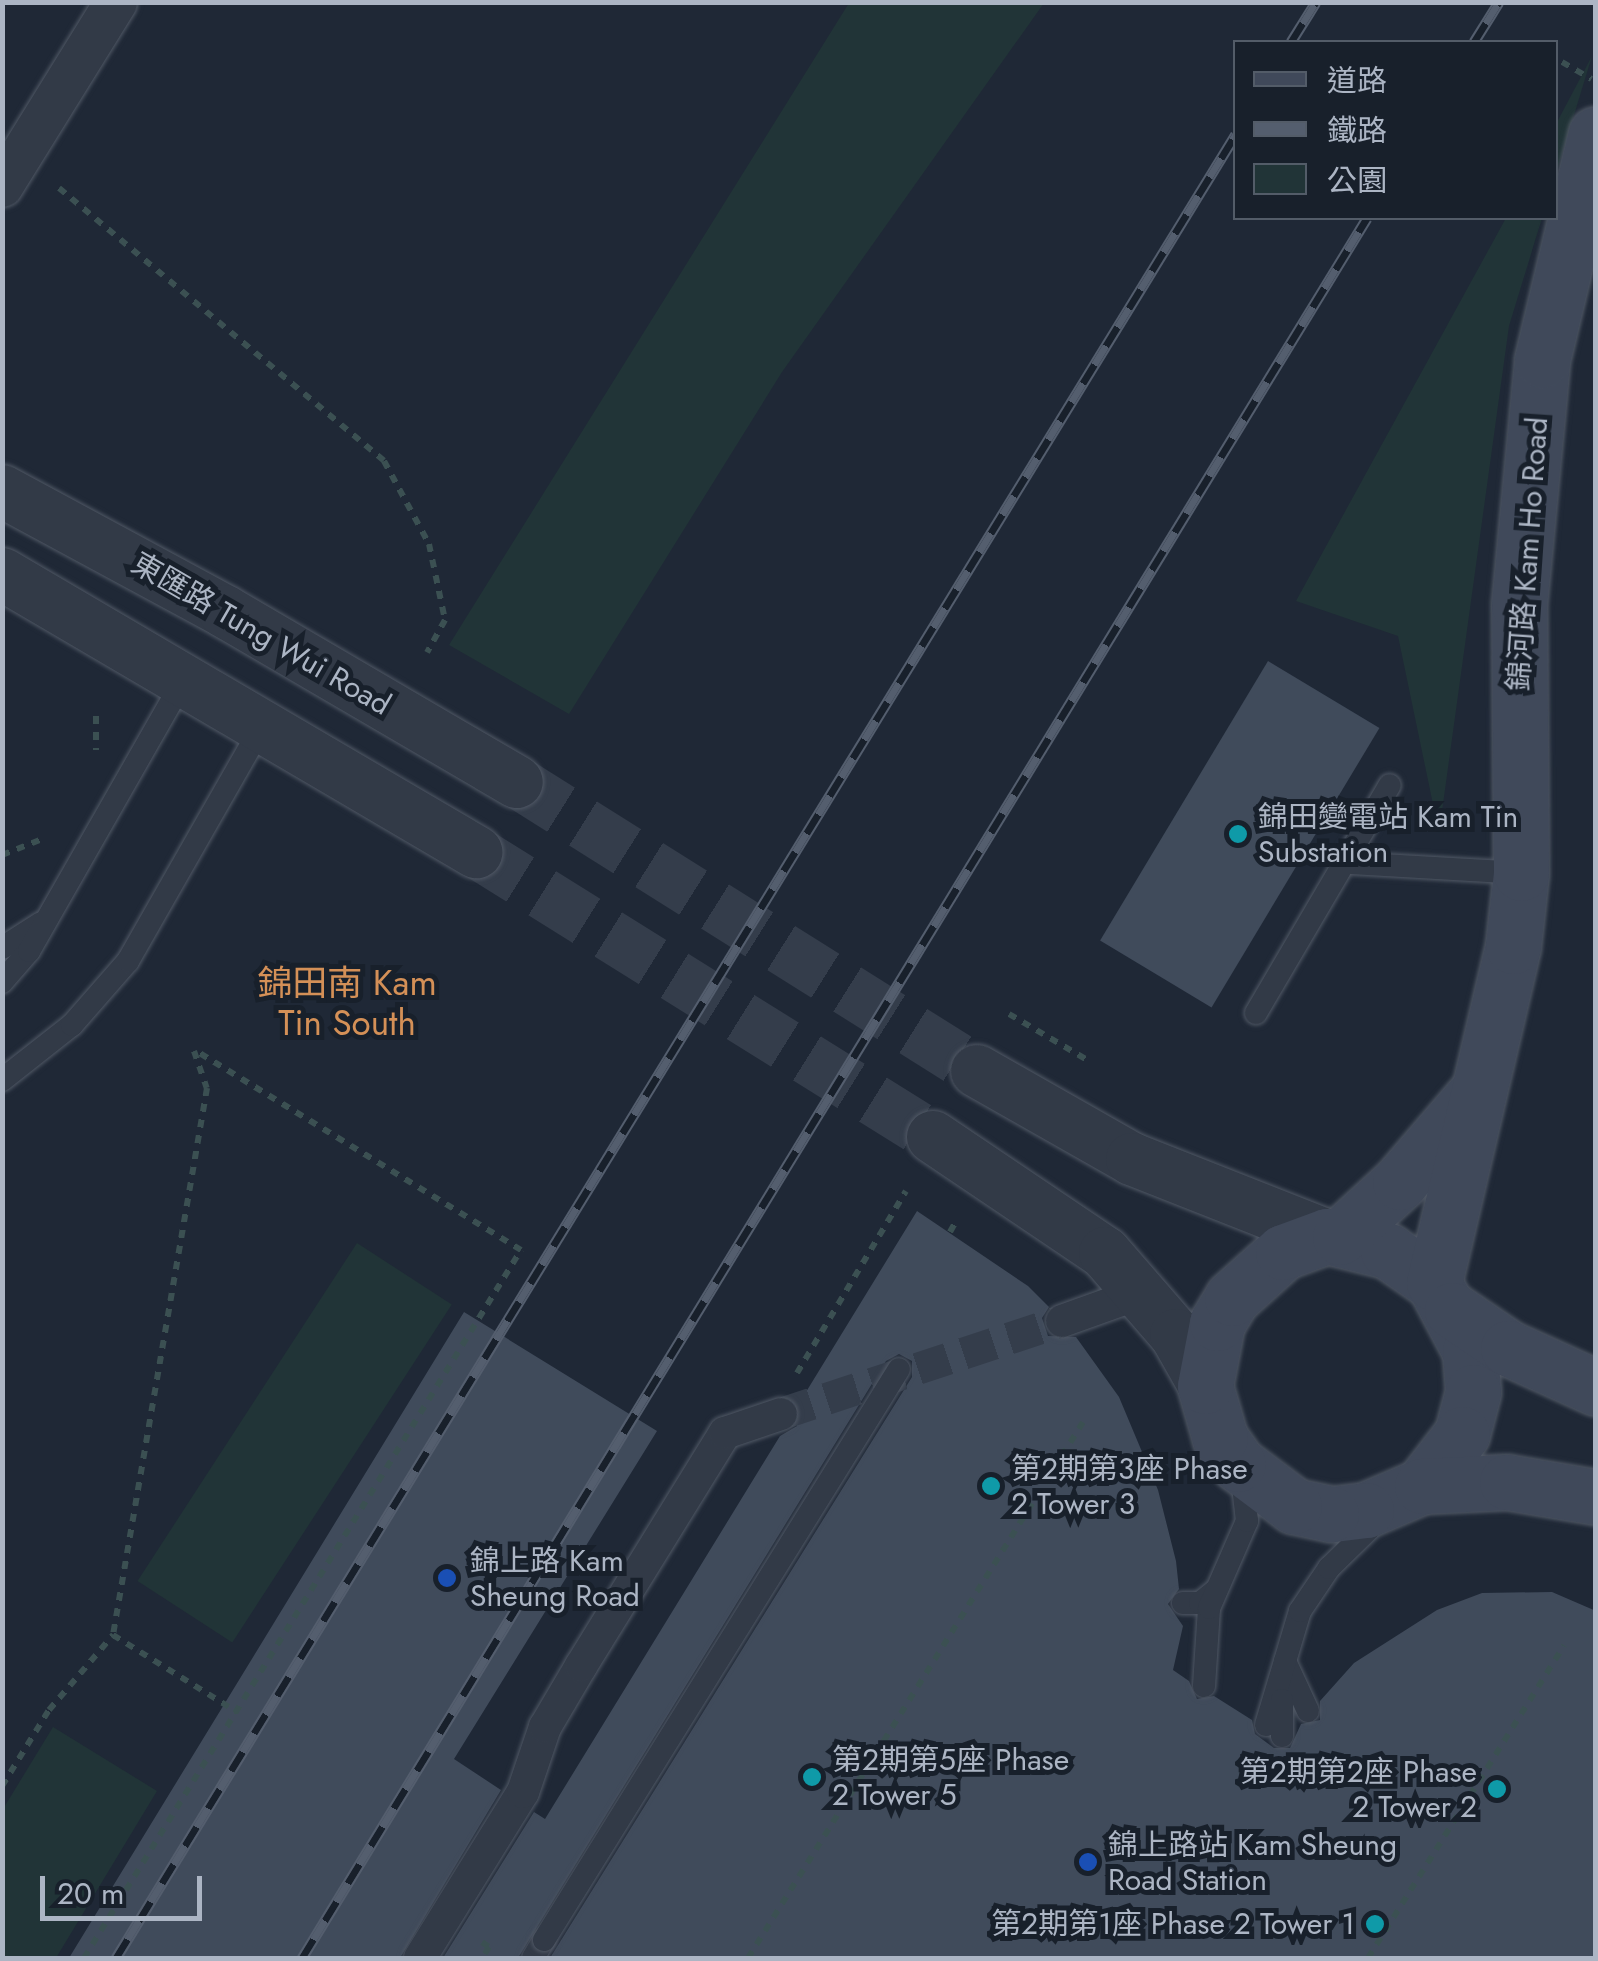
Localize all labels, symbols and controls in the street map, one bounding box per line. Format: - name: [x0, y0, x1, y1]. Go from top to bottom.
- legend: [1233, 40, 1558, 220]
- text: 道路: [1327, 59, 1387, 102]
- text: 鐵路: [1327, 109, 1387, 152]
- text: 公園: [1327, 159, 1387, 202]
- street label: 錦河路 Kam Ho Road: [1500, 416, 1556, 692]
- street label: 東匯路 Tung Wui Road: [125, 545, 397, 723]
- place label: 錦田變電站 Kam Tin Substation: [1258, 799, 1518, 870]
- marker: 錦田變電站 Kam Tin Substation: [1227, 823, 1249, 845]
- district label: 錦田南 Kam Tin South: [257, 962, 437, 1044]
- place label: 第2期第3座 Phase 2 Tower 3: [1011, 1451, 1248, 1522]
- marker: 第2期第3座 Phase 2 Tower 3: [980, 1475, 1002, 1497]
- place label: 錦上路 Kam Sheung Road: [470, 1543, 640, 1614]
- marker: 錦上路 Kam Sheung Road: [434, 1565, 460, 1591]
- place label: 第2期第5座 Phase 2 Tower 5: [832, 1742, 1069, 1812]
- place label: 第2期第2座 Phase 2 Tower 2: [1240, 1754, 1477, 1824]
- marker: 第2期第5座 Phase 2 Tower 5: [801, 1766, 823, 1788]
- marker: 第2期第2座 Phase 2 Tower 2: [1486, 1778, 1508, 1800]
- place label: 錦上路站 Kam Sheung Road Station: [1108, 1827, 1397, 1898]
- marker: 錦上路站 Kam Sheung Road Station: [1077, 1851, 1099, 1873]
- scale bar: [45, 1856, 208, 1918]
- text: 20 m: [57, 1872, 124, 1915]
- place label: 第2期第1座 Phase 2 Tower 1: [991, 1906, 1355, 1942]
- marker: 第2期第1座 Phase 2 Tower 1: [1364, 1913, 1386, 1935]

